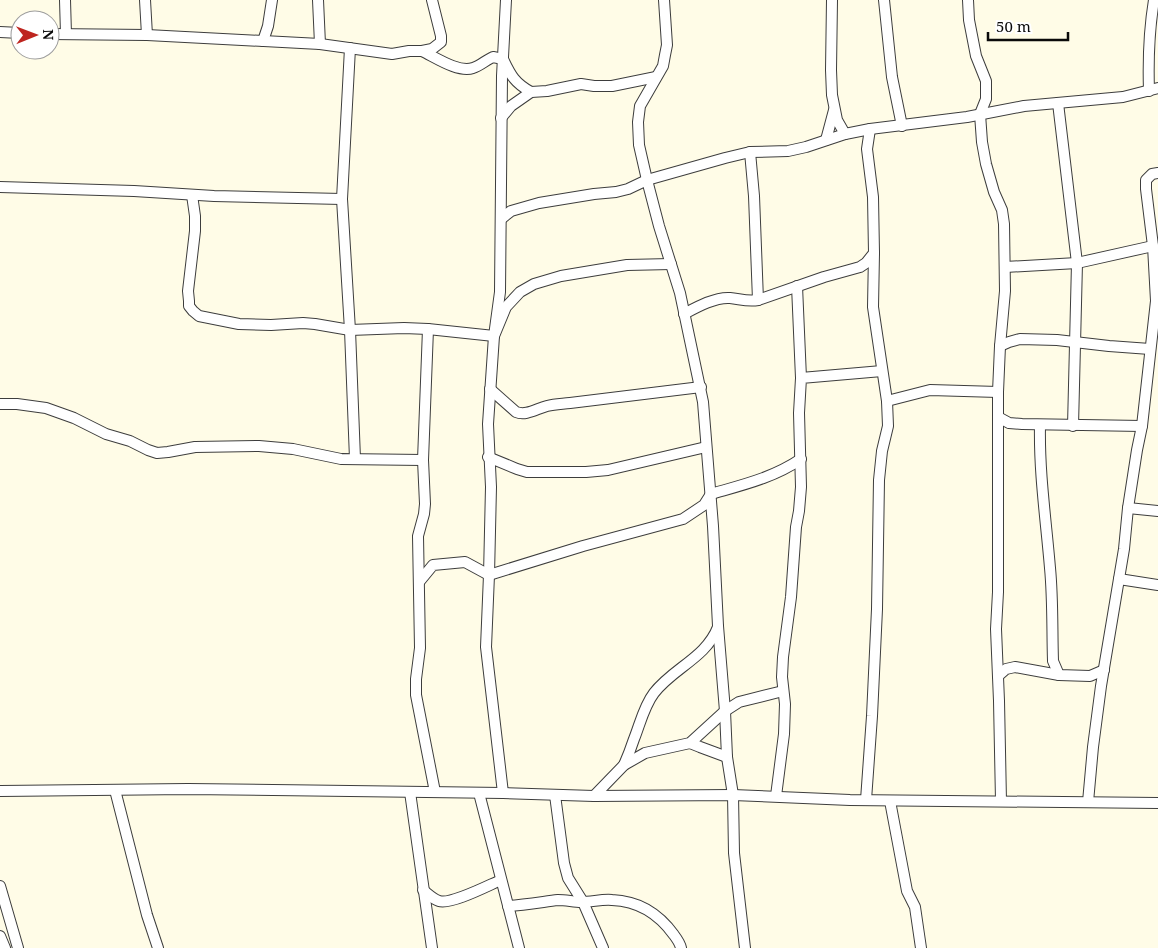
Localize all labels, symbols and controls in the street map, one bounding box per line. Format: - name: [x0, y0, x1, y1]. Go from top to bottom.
- north arrow: [10, 10, 60, 60]
- scale bar: [988, 10, 1068, 42]
- text: 50 m: [996, 16, 1031, 36]
- text: N: [39, 29, 58, 40]

